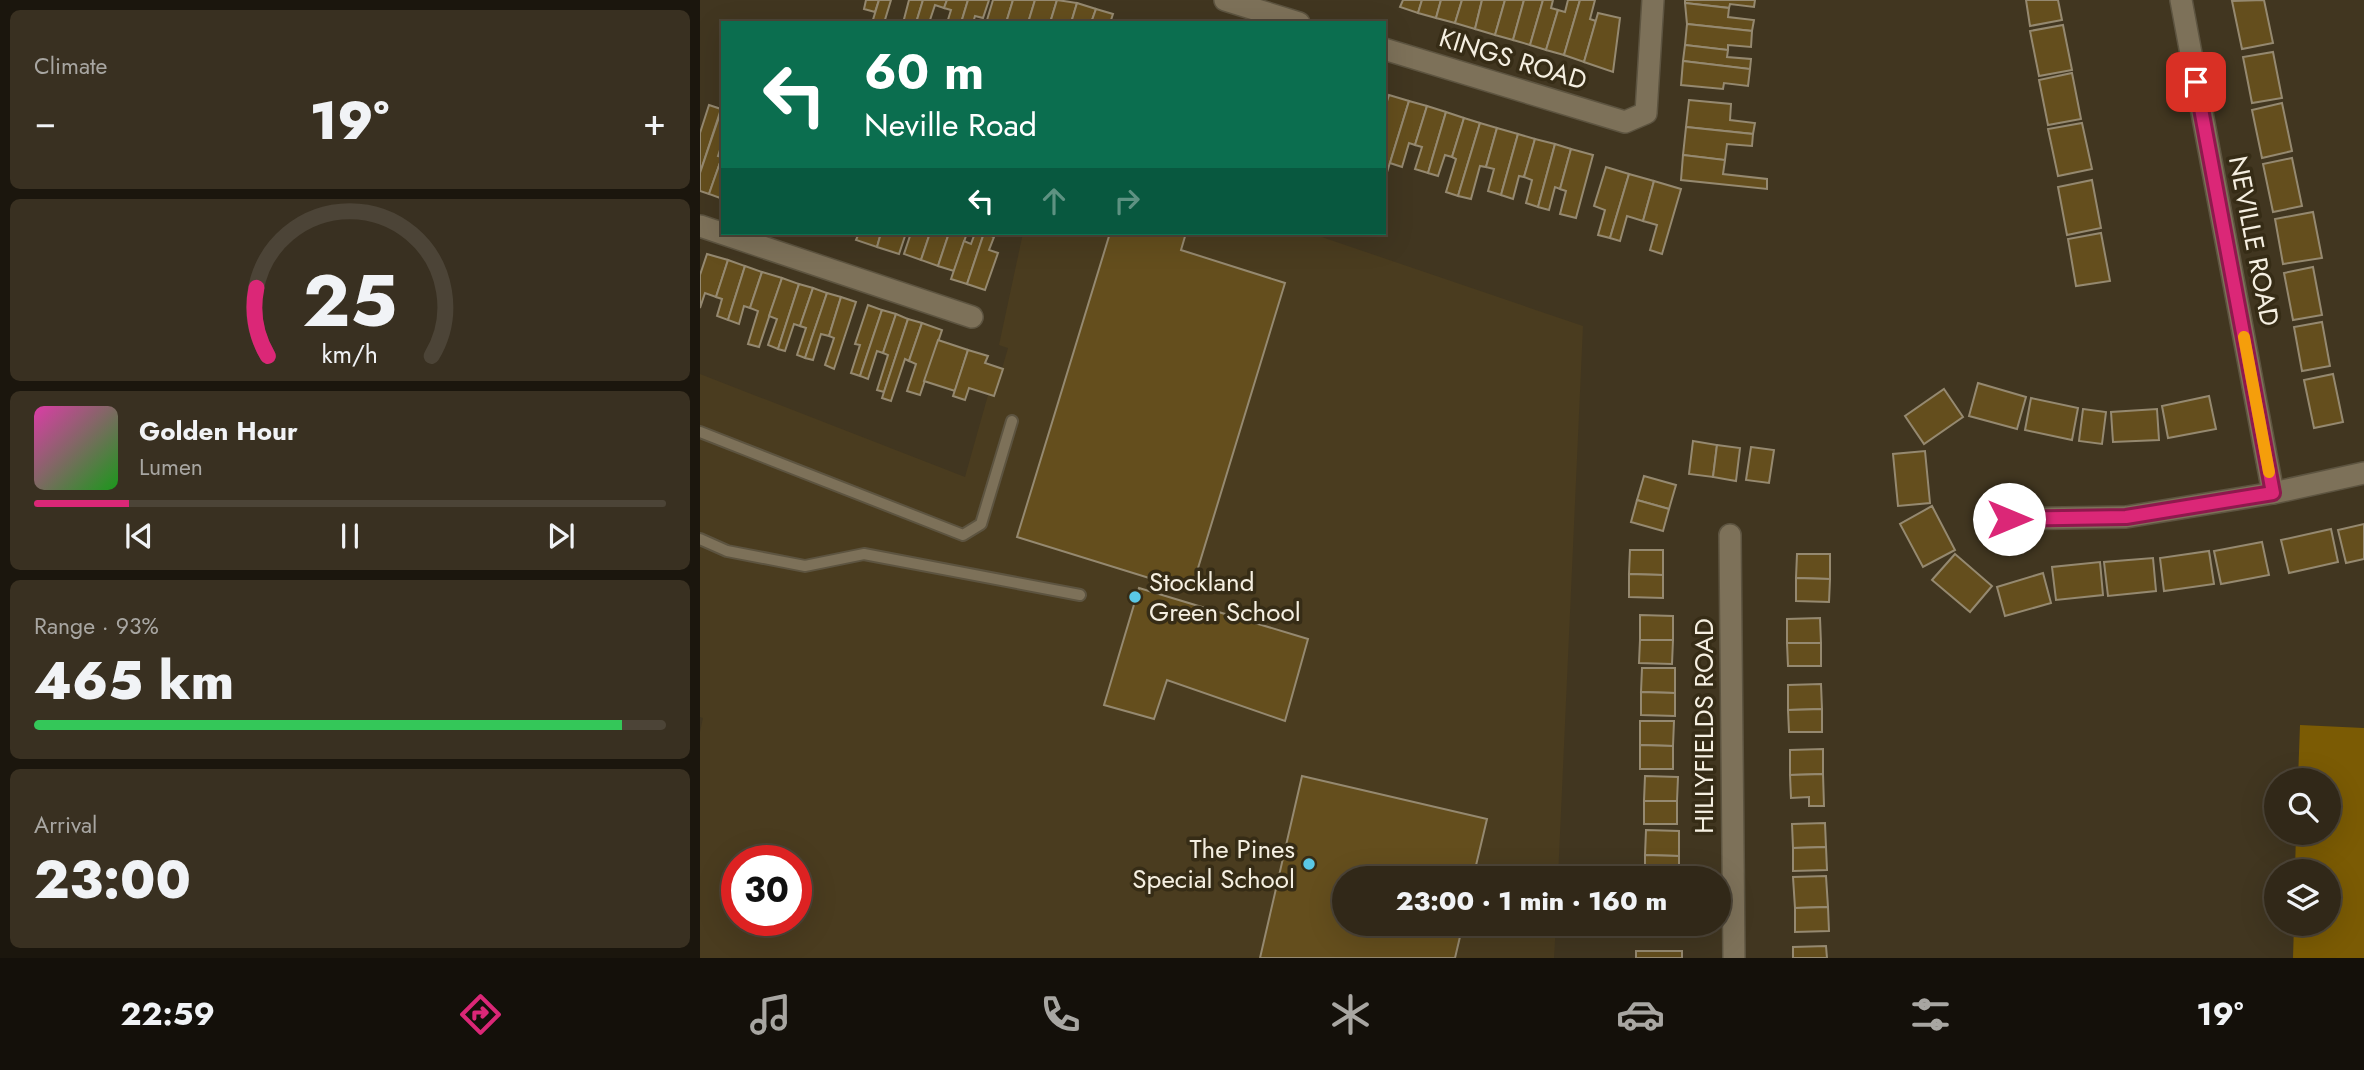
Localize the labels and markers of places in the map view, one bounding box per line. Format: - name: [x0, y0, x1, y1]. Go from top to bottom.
- pin: [2166, 52, 2226, 112]
- place label: Stockland Green School: [1149, 563, 1301, 631]
- marker: Stockland Green School: [1127, 589, 1143, 605]
- place label: The Pines Special School: [1132, 830, 1295, 898]
- marker: The Pines Special School: [1301, 856, 1317, 872]

